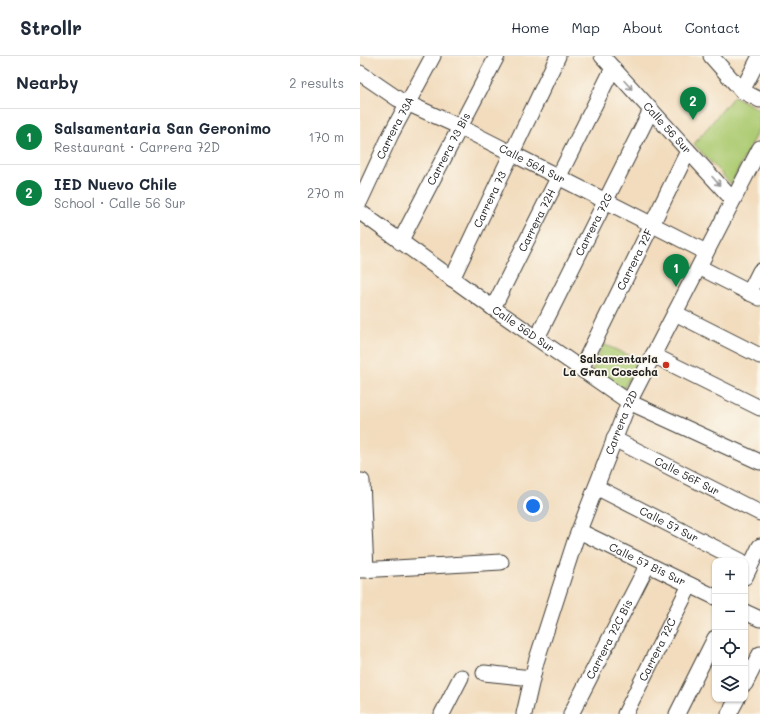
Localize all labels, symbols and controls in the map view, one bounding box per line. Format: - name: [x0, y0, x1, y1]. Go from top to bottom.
- text: Strollr: [20, 15, 82, 40]
- text: Home: [511, 18, 549, 37]
- text: Map: [571, 18, 600, 37]
- text: About: [622, 18, 663, 37]
- text: Contact: [685, 18, 740, 37]
- text: Nearby: [16, 71, 78, 93]
- text: 2 results: [289, 74, 344, 91]
- one-way arrow: [624, 80, 633, 90]
- pin: 2: [680, 87, 706, 120]
- street label: Carrera 73A: [372, 94, 417, 162]
- street label: Calle 56 Sur: [640, 98, 695, 156]
- street label: Carrera 73 Bis: [423, 110, 473, 188]
- text: Salsamentaria San Geronimo: [54, 118, 271, 138]
- text: 1: [26, 128, 32, 145]
- text: 170 m: [308, 128, 344, 145]
- text: Restaurant · Carrera 72D: [54, 138, 220, 155]
- street label: Calle 56A Sur: [497, 140, 568, 186]
- street label: Carrera 73: [469, 168, 509, 230]
- text: IED Nuevo Chile: [54, 174, 177, 194]
- one-way arrow: [711, 176, 721, 186]
- text: 2: [25, 184, 33, 201]
- text: 270 m: [307, 184, 344, 201]
- street label: Carrera 72H: [514, 186, 559, 254]
- street label: Carrera 72G: [571, 190, 615, 258]
- text: School · Calle 56 Sur: [54, 194, 186, 211]
- street label: Carrera 72F: [613, 226, 656, 293]
- pin: 1: [663, 254, 689, 287]
- street label: Calle 56D Sur: [490, 302, 558, 355]
- place label: Salsamentaria La Gran Cosecha: [563, 351, 658, 379]
- marker: Salsamentaria La Gran Cosecha: [661, 360, 671, 370]
- street label: Carrera 72D: [601, 387, 641, 457]
- street label: Calle 56F Sur: [652, 453, 722, 498]
- your location: [523, 496, 543, 516]
- street label: Calle 57 Sur: [637, 503, 701, 545]
- street label: Calle 57 Bis Sur: [607, 539, 688, 589]
- map controls: [712, 558, 748, 702]
- button: +: [712, 558, 748, 594]
- button: −: [712, 594, 748, 630]
- street label: Carrera 72C Bis: [582, 597, 636, 682]
- street label: Carrera 72C: [635, 615, 679, 684]
- button: locate: [712, 630, 748, 666]
- button: layers: [712, 666, 748, 702]

